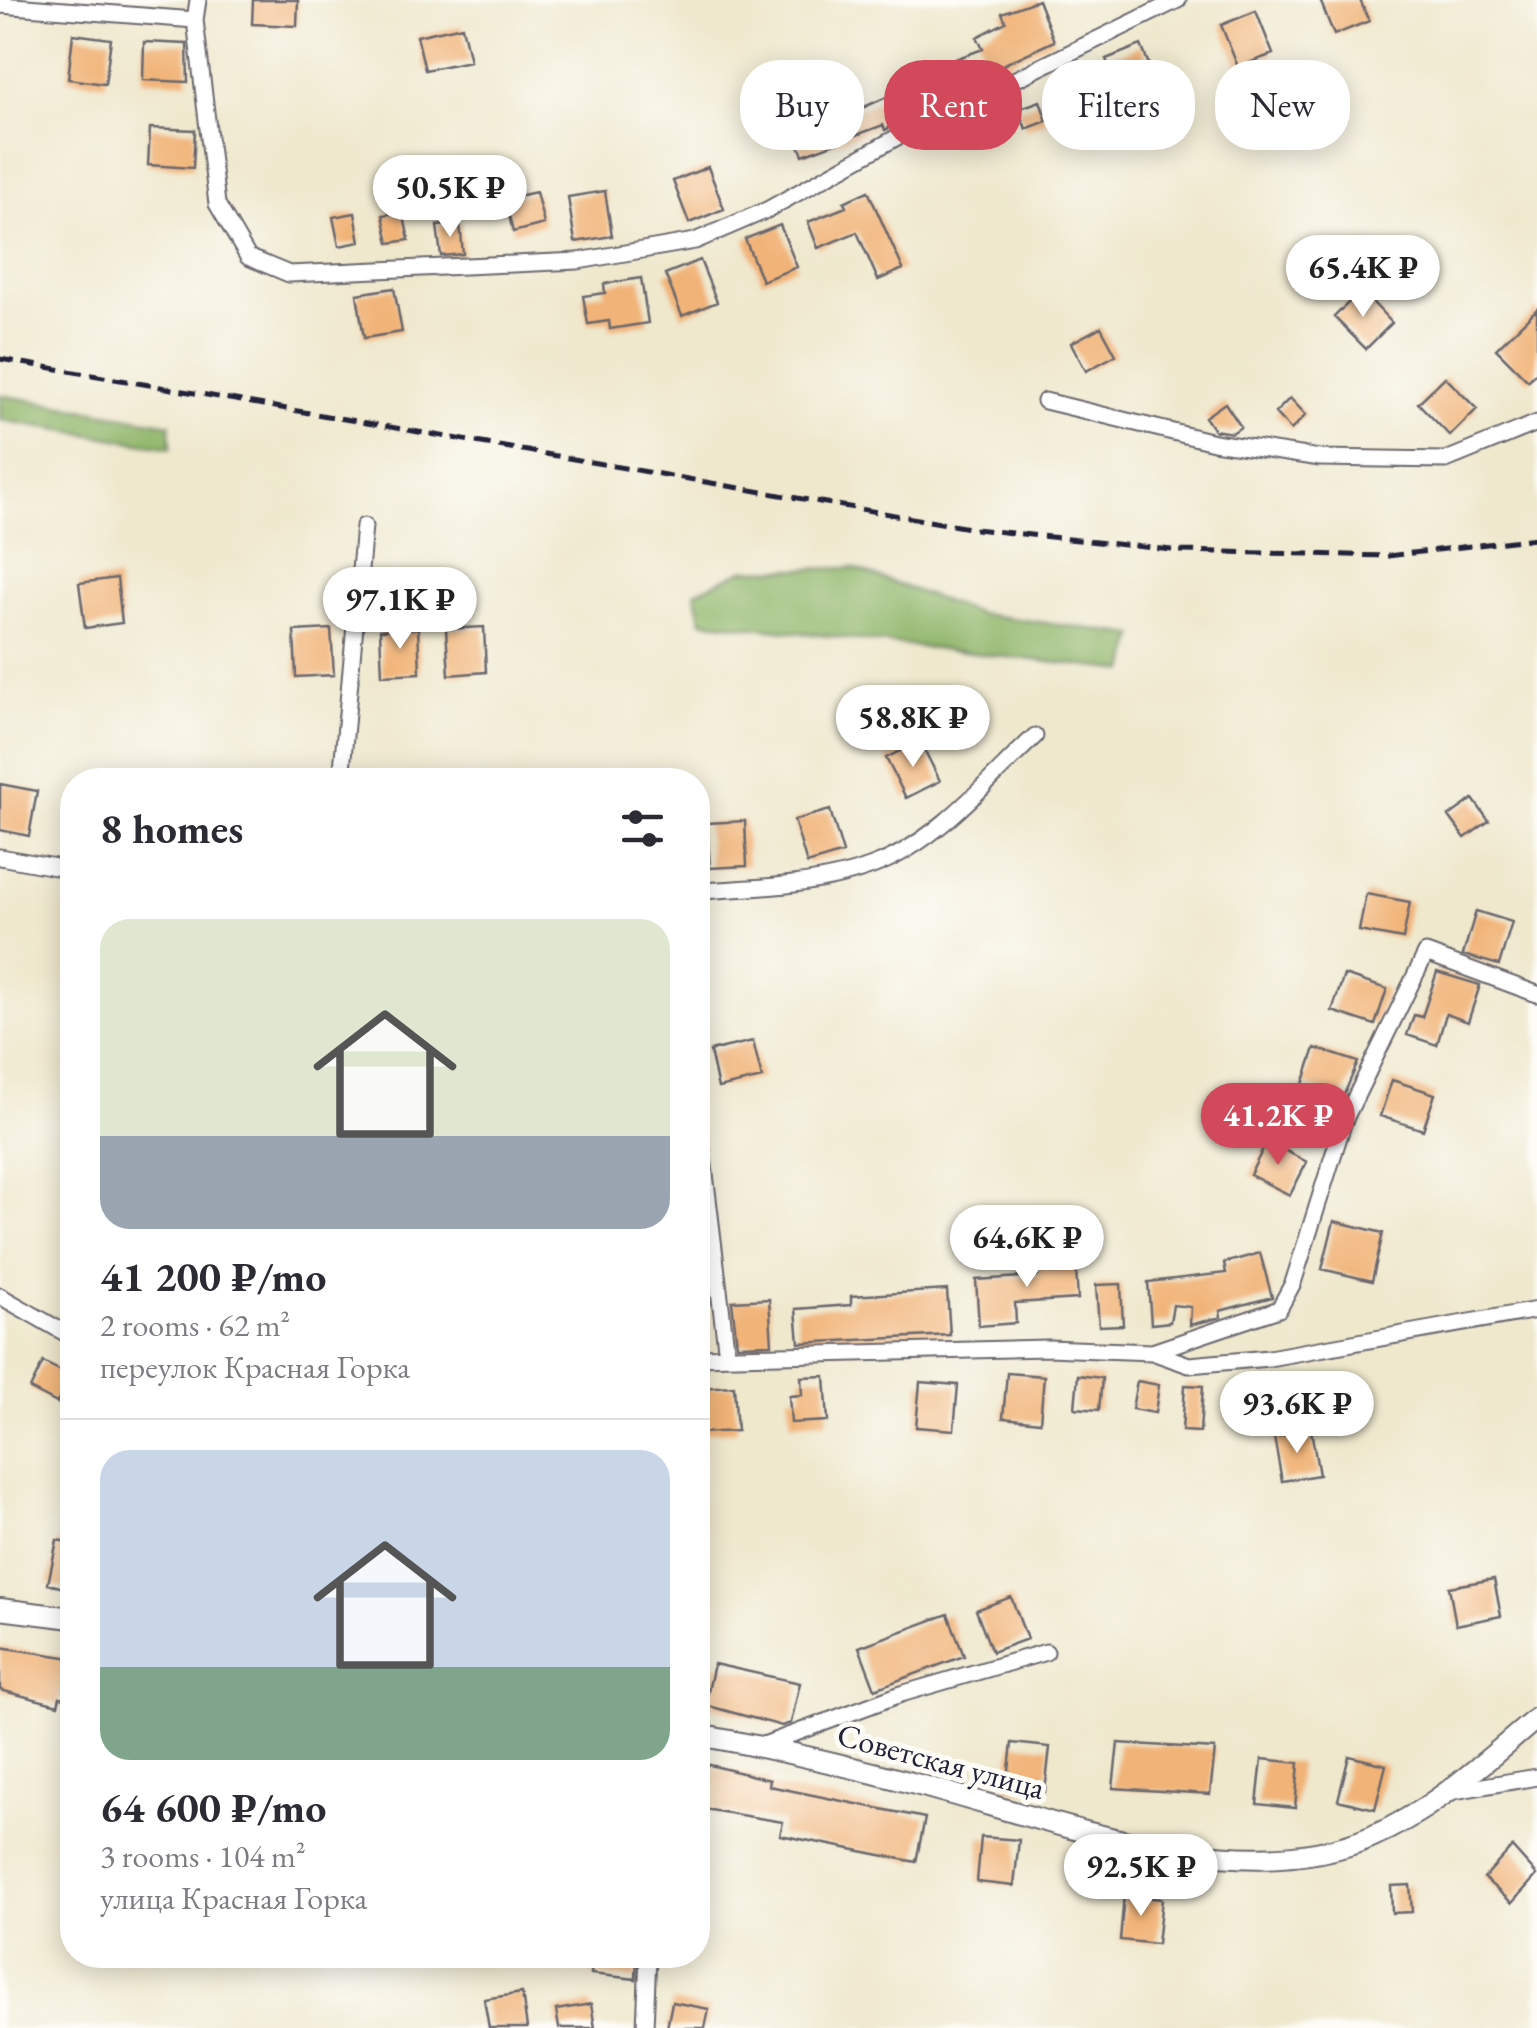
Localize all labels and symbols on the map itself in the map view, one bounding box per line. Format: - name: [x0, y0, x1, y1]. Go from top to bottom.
- pin: 50.5K ₽: [358, 155, 542, 240]
- pin: 65.4K ₽: [1271, 235, 1455, 320]
- pin: 97.1K ₽: [308, 567, 492, 652]
- pin: 58.8K ₽: [821, 685, 1005, 770]
- pin: 41.2K ₽: [1186, 1083, 1370, 1168]
- pin: 64.6K ₽: [935, 1205, 1119, 1290]
- pin: 93.6K ₽: [1205, 1371, 1389, 1456]
- street label: Советская улица: [833, 1713, 1050, 1809]
- pin: 92.5K ₽: [1049, 1834, 1233, 1919]

